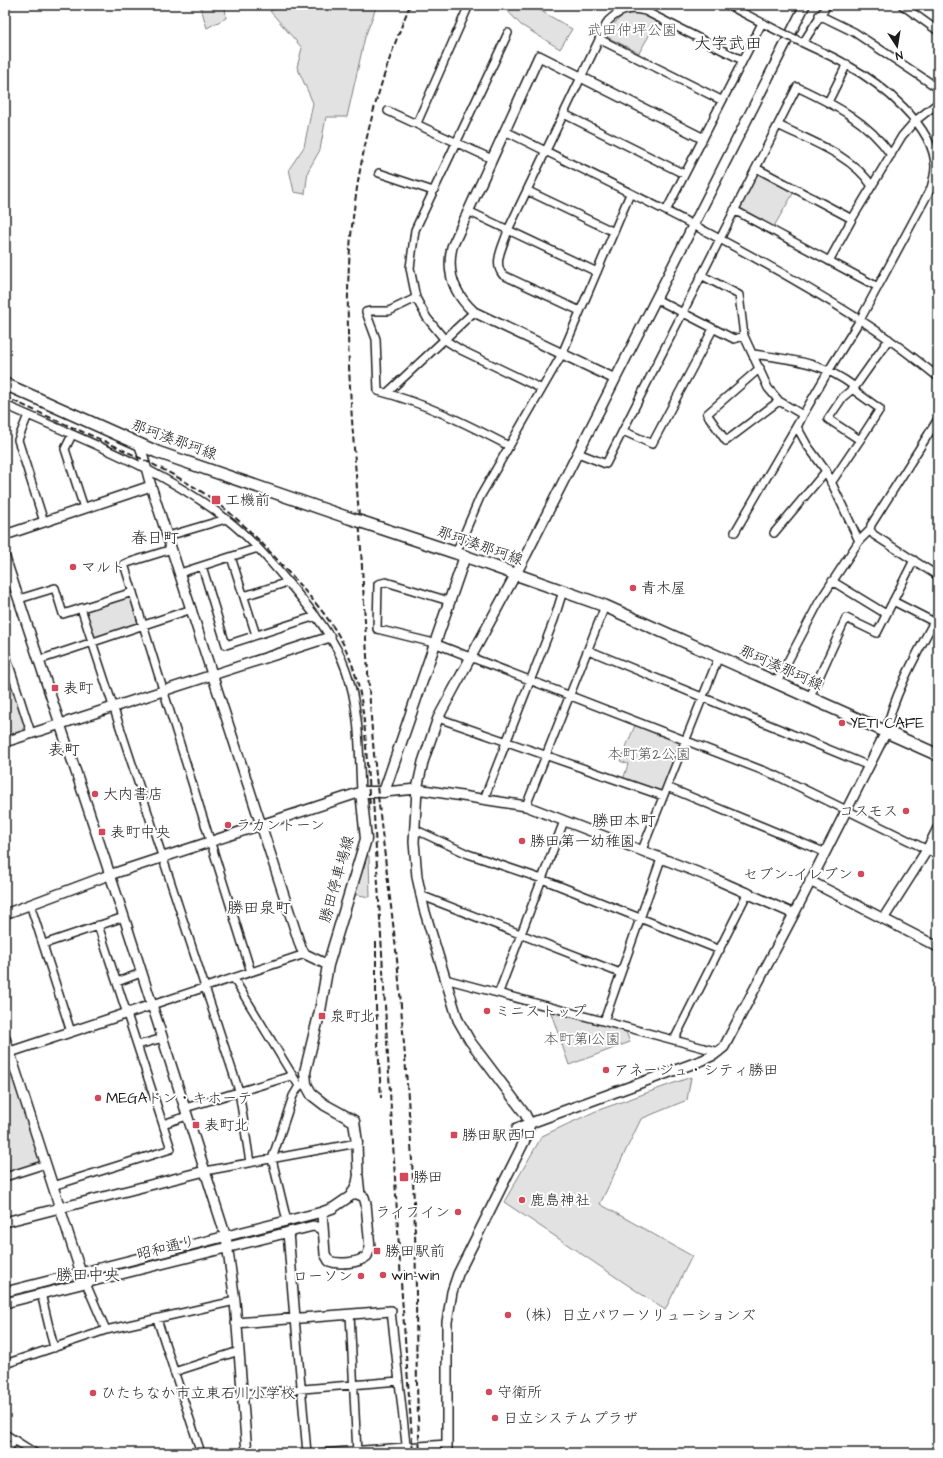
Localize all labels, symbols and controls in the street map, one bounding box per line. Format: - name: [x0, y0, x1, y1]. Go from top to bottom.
- park label: 武田仲坪公園: [587, 20, 677, 41]
- north arrow: [877, 26, 917, 66]
- district label: 大字武田: [694, 32, 762, 56]
- text: N: [894, 47, 904, 63]
- street label: 那珂湊那珂線: [128, 415, 220, 465]
- place label: 工機前: [225, 490, 270, 511]
- marker: 工機前: [210, 494, 222, 506]
- street label: 那珂湊那珂線: [434, 521, 526, 571]
- district label: 春日町: [131, 527, 179, 549]
- place label: マルト: [81, 557, 126, 578]
- marker: マルト: [68, 562, 78, 572]
- place label: 青木屋: [641, 578, 686, 599]
- marker: 青木屋: [628, 583, 638, 593]
- street label: 那珂湊那珂線: [736, 640, 826, 696]
- place label: 表町: [63, 678, 94, 699]
- marker: 表町: [50, 683, 60, 693]
- place label: YETI CAFE: [850, 713, 924, 734]
- marker: YETI CAFE: [837, 718, 847, 728]
- district label: 表町: [48, 739, 80, 761]
- park label: 本町第2公園: [607, 744, 691, 765]
- place label: 大内書店: [103, 784, 163, 805]
- marker: 大内書店: [90, 789, 100, 799]
- place label: コスモス: [839, 801, 898, 822]
- marker: コスモス: [901, 806, 911, 816]
- district label: 勝田本町: [592, 810, 656, 832]
- place label: ラカントーン: [236, 815, 325, 836]
- marker: ラカントーン: [223, 820, 233, 830]
- place label: 表町中央: [110, 822, 170, 843]
- marker: 表町中央: [97, 827, 107, 837]
- place label: 勝田第一幼稚園: [530, 831, 635, 852]
- street label: 勝田停車場線: [315, 833, 359, 925]
- marker: 勝田第一幼稚園: [517, 836, 527, 846]
- place label: セブン-イレブン: [743, 864, 853, 885]
- marker: セブン-イレブン: [856, 869, 866, 879]
- district label: 勝田泉町: [227, 897, 291, 919]
- place label: ミニストップ: [495, 1001, 587, 1022]
- place label: 泉町北: [330, 1006, 375, 1027]
- marker: ミニストップ: [482, 1006, 492, 1016]
- marker: 泉町北: [317, 1011, 327, 1021]
- park label: 本町第1公園: [544, 1029, 620, 1050]
- place label: アネージュ・シティ勝田: [614, 1060, 778, 1081]
- marker: アネージュ・シティ勝田: [601, 1065, 611, 1075]
- place label: MEGAドン・キホーテ: [106, 1088, 252, 1109]
- marker: MEGAドン・キホーテ: [93, 1093, 103, 1103]
- place label: 表町北: [204, 1115, 249, 1136]
- marker: 表町北: [191, 1120, 201, 1130]
- place label: 勝田駅西口: [462, 1125, 537, 1146]
- marker: 勝田駅西口: [449, 1130, 459, 1140]
- place label: 勝田: [413, 1167, 443, 1188]
- marker: 勝田: [398, 1171, 410, 1183]
- place label: 鹿島神社: [530, 1190, 590, 1211]
- marker: 鹿島神社: [517, 1195, 527, 1205]
- place label: ライフイン: [376, 1202, 450, 1223]
- marker: ライフイン: [453, 1207, 463, 1217]
- street label: 昭和通り: [134, 1231, 198, 1265]
- place label: 勝田駅前: [385, 1241, 445, 1262]
- marker: 勝田駅前: [372, 1246, 382, 1256]
- district label: 勝田中央: [56, 1264, 120, 1286]
- place label: win-win: [391, 1265, 440, 1286]
- place label: ローソン: [293, 1266, 353, 1287]
- marker: win-win: [378, 1270, 388, 1280]
- marker: ローソン: [356, 1271, 366, 1281]
- place label: （株）日立パワーソリューションズ: [516, 1305, 756, 1326]
- marker: （株）日立パワーソリューションズ: [503, 1310, 513, 1320]
- place label: 守衛所: [497, 1382, 542, 1403]
- place label: ひたちなか市立東石川小学校: [101, 1383, 295, 1404]
- marker: 守衛所: [484, 1387, 494, 1397]
- marker: ひたちなか市立東石川小学校: [88, 1388, 98, 1398]
- place label: 日立システムプラザ: [503, 1408, 638, 1429]
- marker: 日立システムプラザ: [490, 1413, 500, 1423]

